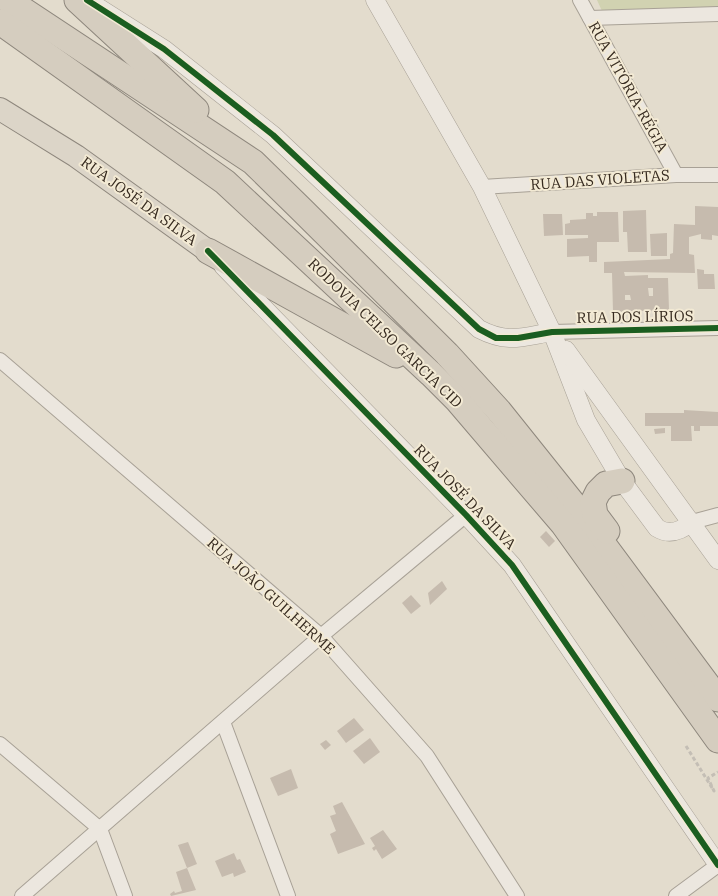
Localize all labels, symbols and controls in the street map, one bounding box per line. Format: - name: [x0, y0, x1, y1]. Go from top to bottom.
- street label: RUA VITÓRIA-RÉGIA: [585, 18, 673, 156]
- street label: RUA JOSÉ DA SILVA: [77, 152, 202, 250]
- street label: RUA DAS VIOLETAS: [530, 165, 670, 194]
- street label: RODOVIA CELSO GARCIA CID: [304, 254, 466, 411]
- street label: RUA DOS LÍRIOS: [576, 306, 694, 327]
- street label: RUA JOSÉ DA SILVA: [410, 440, 521, 554]
- street label: RUA JOÃO GUILHERME: [203, 533, 339, 658]

